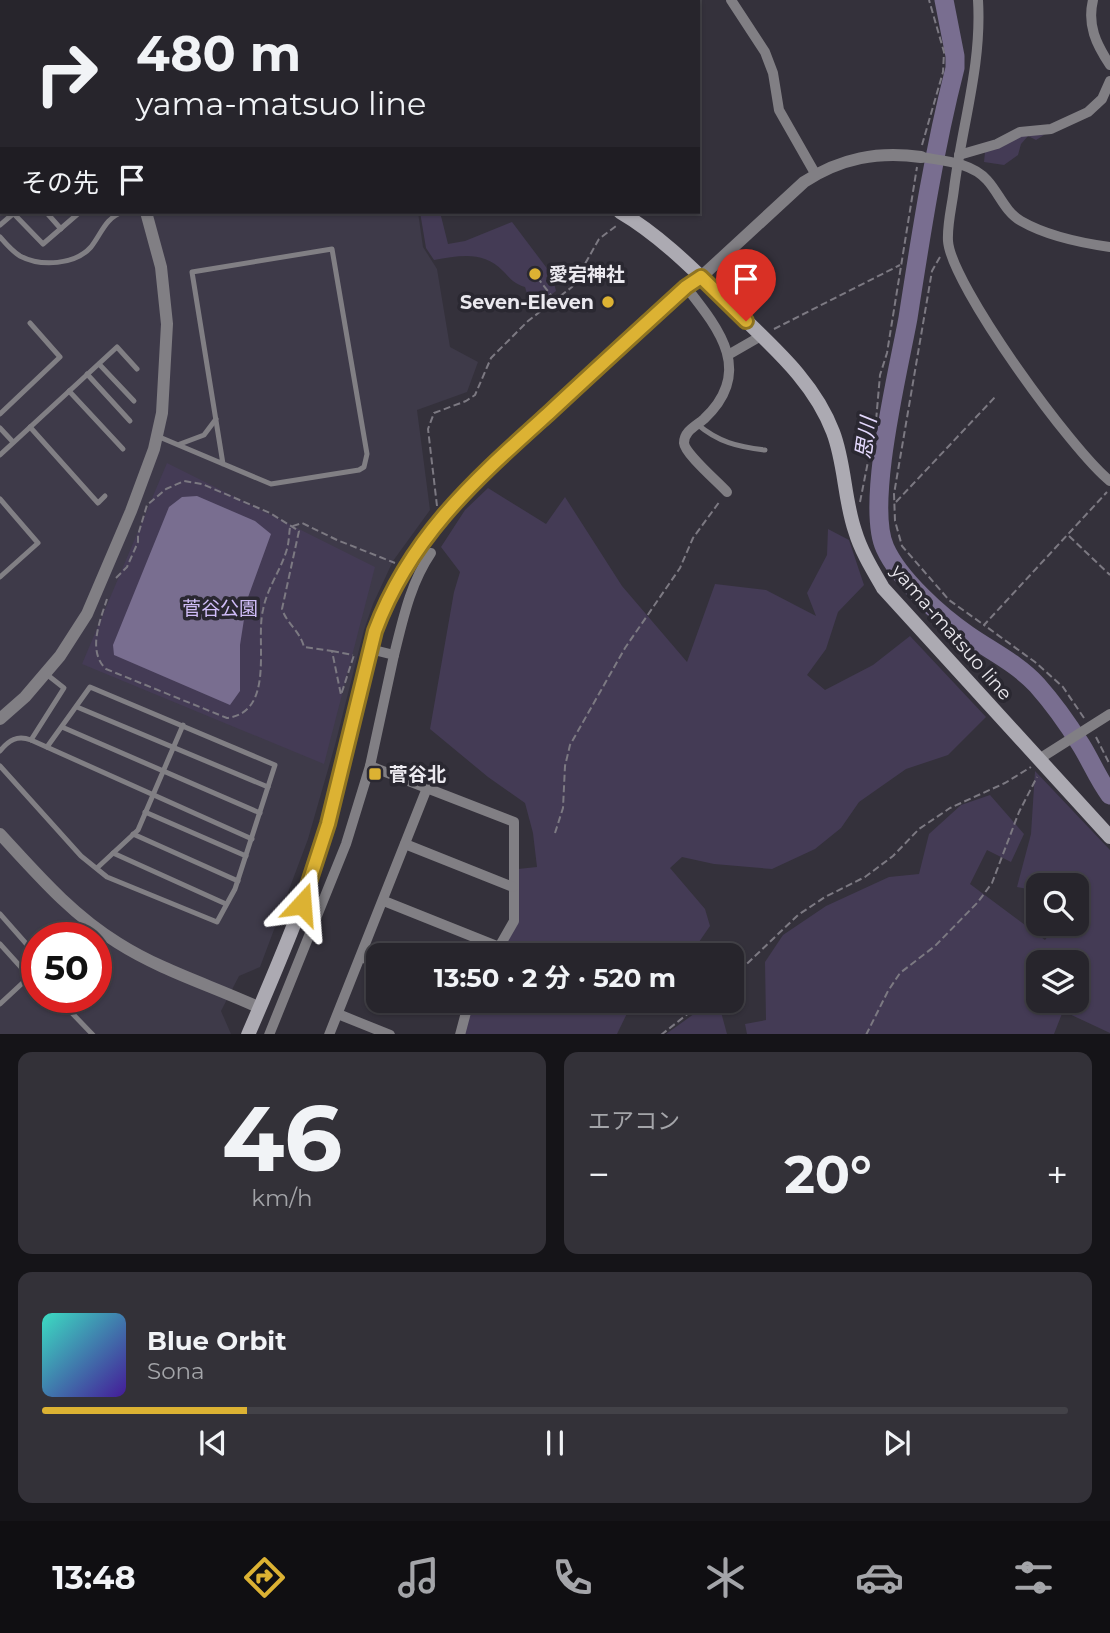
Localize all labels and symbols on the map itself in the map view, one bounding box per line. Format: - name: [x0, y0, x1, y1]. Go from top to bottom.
- pin: [716, 249, 776, 321]
- place label: 愛宕神社: [549, 263, 625, 286]
- marker: 愛宕神社: [527, 266, 543, 282]
- place label: Seven-Eleven: [460, 291, 594, 314]
- marker: Seven-Eleven: [600, 294, 616, 310]
- water label: 思川: [850, 413, 881, 460]
- street label: yama-matsuo line: [886, 559, 1017, 705]
- park label: 菅谷公園: [182, 597, 258, 620]
- place label: 菅谷北: [389, 763, 446, 786]
- marker: 菅谷北: [367, 766, 383, 782]
- position arrow: [265, 867, 339, 941]
- speed limit sign: 50: [21, 922, 112, 1013]

